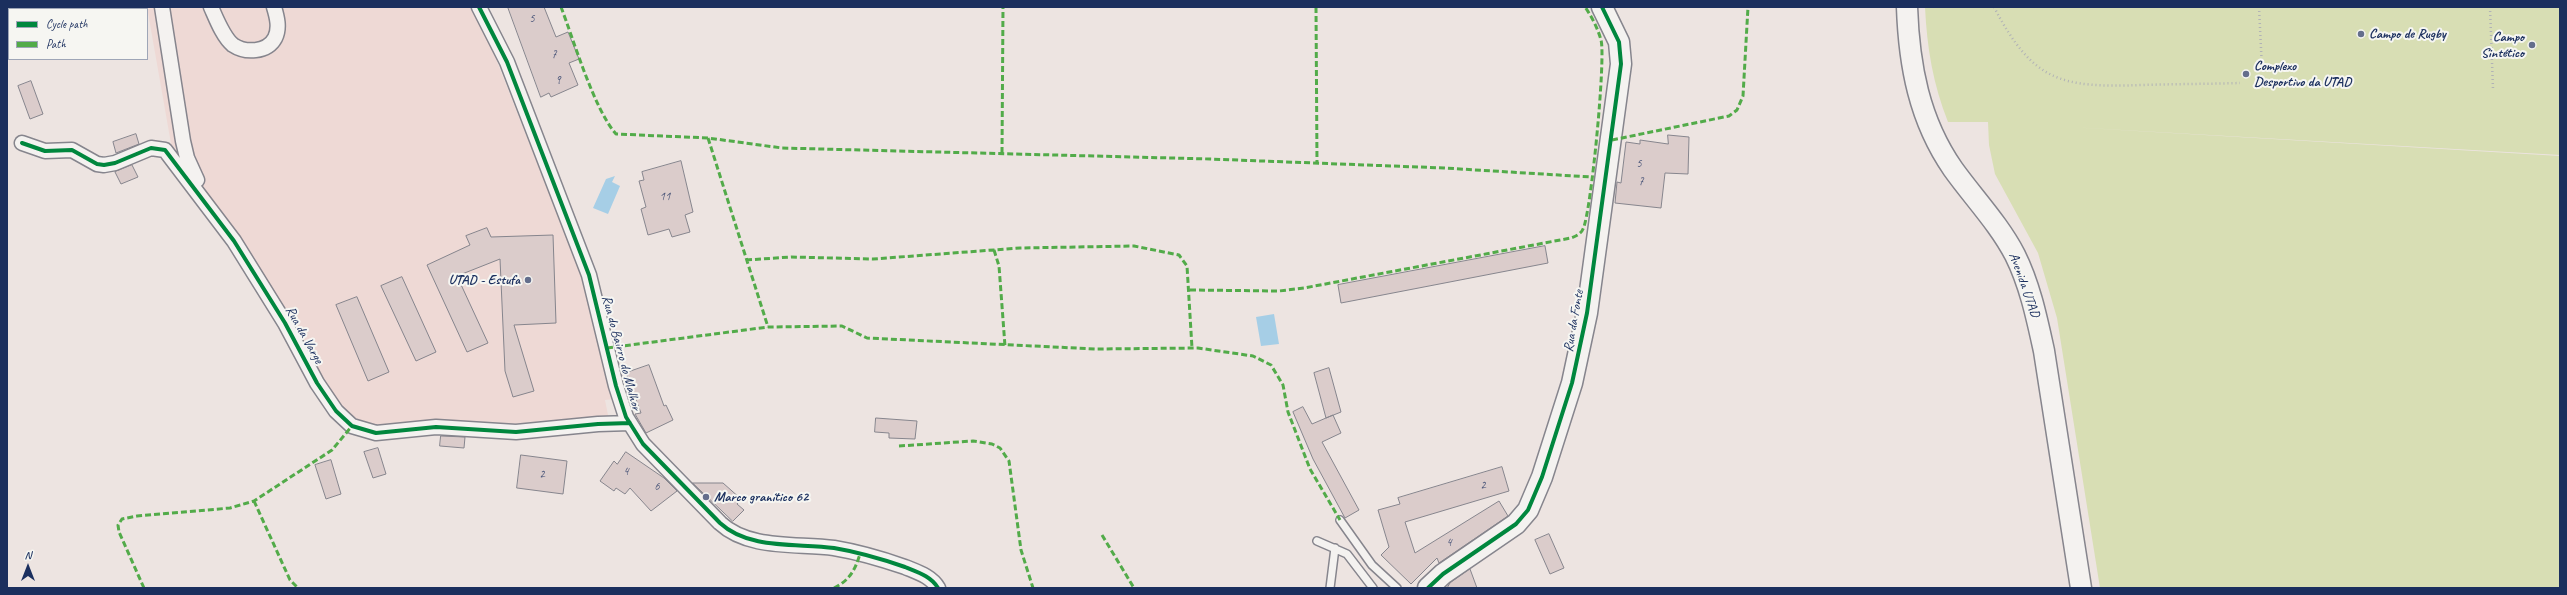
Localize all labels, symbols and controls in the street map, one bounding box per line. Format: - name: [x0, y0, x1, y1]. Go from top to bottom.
- legend: [8, 8, 148, 60]
- house number: 5: [529, 12, 535, 26]
- text: Cycle path: [46, 16, 88, 32]
- place label: Campo de Rugby: [2369, 26, 2446, 42]
- marker: Campo de Rugby: [2356, 29, 2366, 39]
- place label: Campo Sintético: [2481, 29, 2524, 62]
- text: Path: [46, 36, 66, 52]
- marker: Campo Sintético: [2527, 40, 2537, 50]
- house number: 7: [551, 48, 557, 62]
- place label: Complexo Desportivo da UTAD: [2254, 58, 2351, 90]
- marker: Complexo Desportivo da UTAD: [2241, 69, 2251, 79]
- house number: 9: [555, 74, 561, 88]
- house number: 5: [1636, 157, 1642, 171]
- house number: 7: [1638, 175, 1644, 189]
- house number: 11: [660, 190, 670, 204]
- street label: Avenida UTAD: [2005, 250, 2043, 320]
- place label: UTAD - Estufa: [448, 272, 520, 288]
- marker: UTAD - Estufa: [523, 275, 533, 285]
- street label: Rua da Fonte: [1560, 289, 1588, 353]
- street label: Rua do Bairro do Malhor: [598, 294, 644, 412]
- street label: Rua da Varge: [281, 303, 327, 367]
- house number: 4: [623, 465, 629, 479]
- house number: 2: [539, 468, 545, 482]
- house number: 2: [1480, 479, 1486, 493]
- house number: 6: [654, 480, 660, 494]
- place label: Marco granítico 62: [714, 489, 808, 505]
- marker: Marco granítico 62: [701, 492, 711, 502]
- house number: 4: [1446, 536, 1452, 550]
- north arrow: [8, 547, 48, 587]
- text: N: [25, 548, 31, 562]

